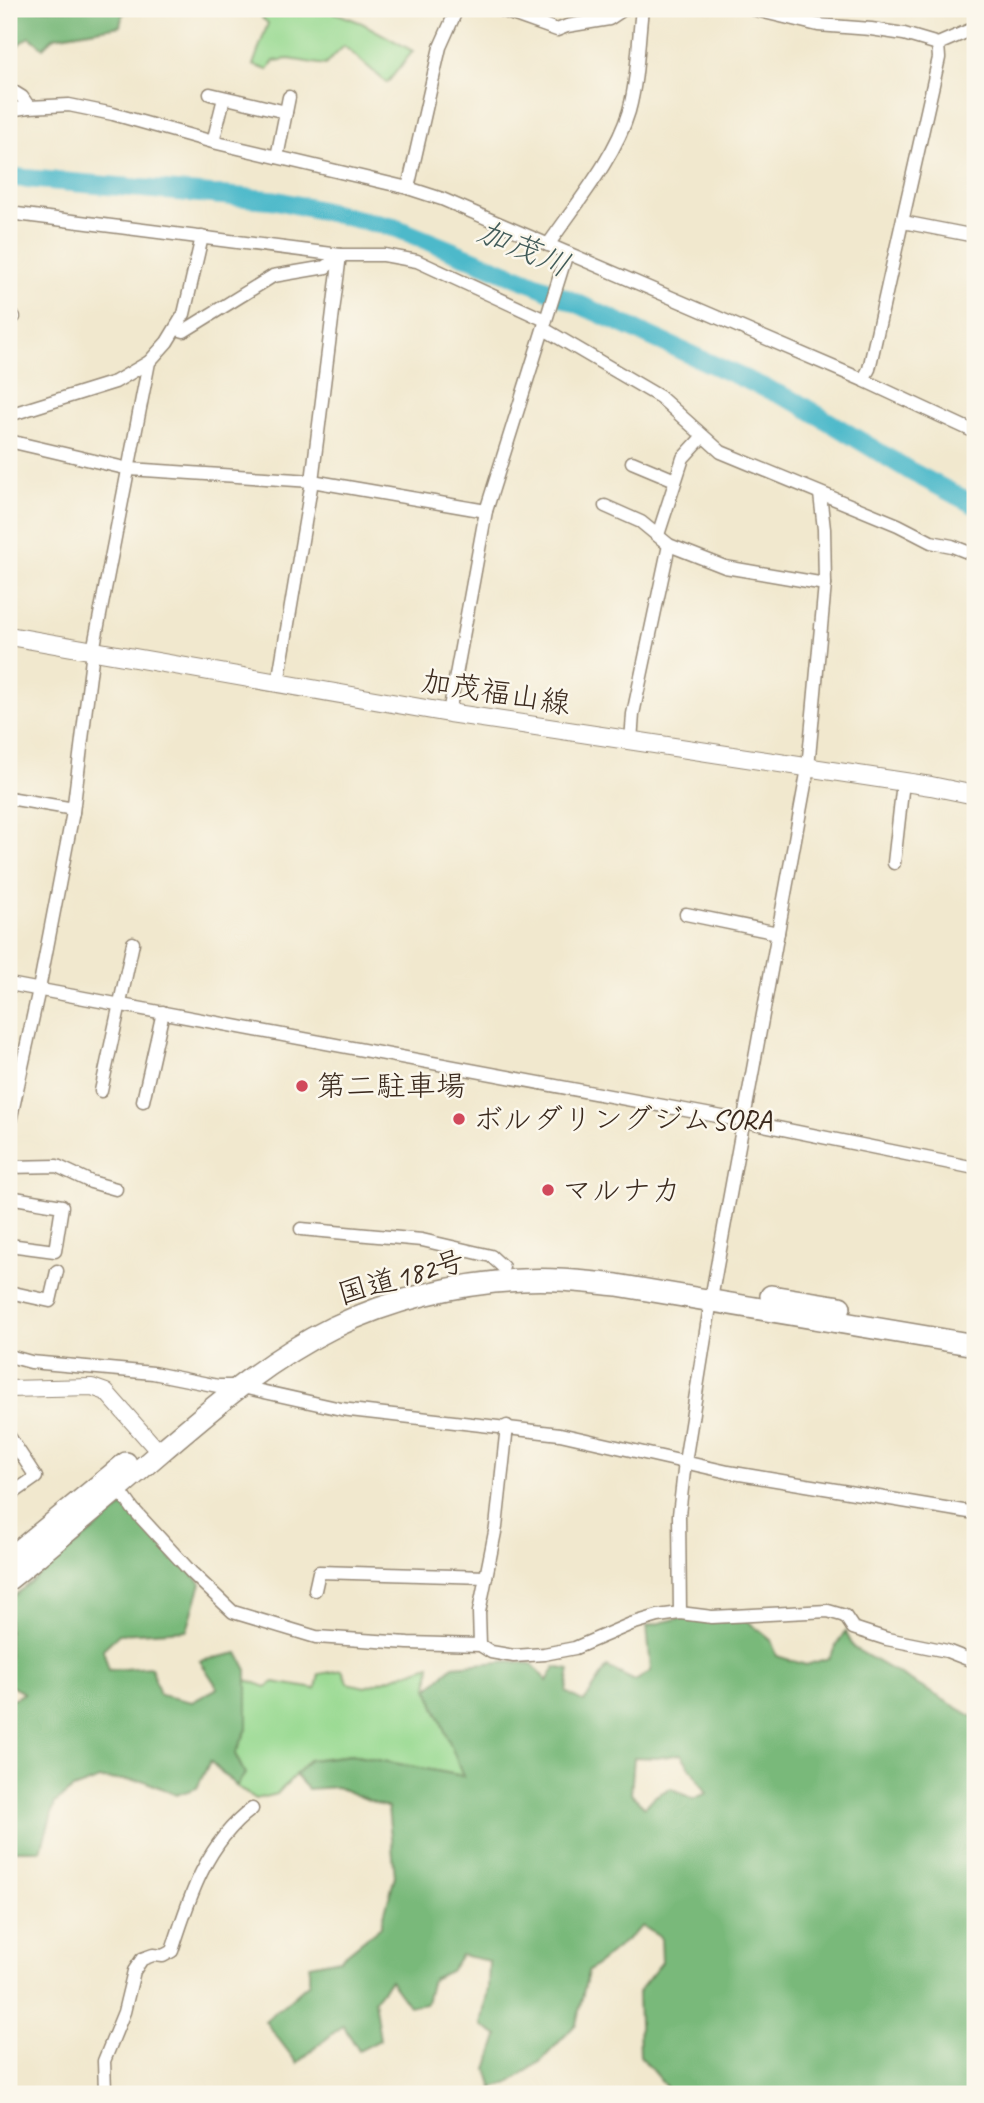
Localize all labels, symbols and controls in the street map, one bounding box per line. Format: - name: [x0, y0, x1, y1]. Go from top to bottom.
- water label: 加茂川: [472, 211, 576, 286]
- street label: 加茂福山線: [419, 662, 573, 722]
- place label: 第二駐車場: [316, 1067, 466, 1105]
- marker: 第二駐車場: [294, 1078, 310, 1094]
- place label: ボルダリングジムSORA: [473, 1100, 772, 1138]
- marker: ボルダリングジムSORA: [451, 1111, 467, 1127]
- place label: マルナカ: [562, 1171, 681, 1209]
- marker: マルナカ: [540, 1182, 556, 1198]
- street label: 国道182号: [333, 1241, 469, 1313]

